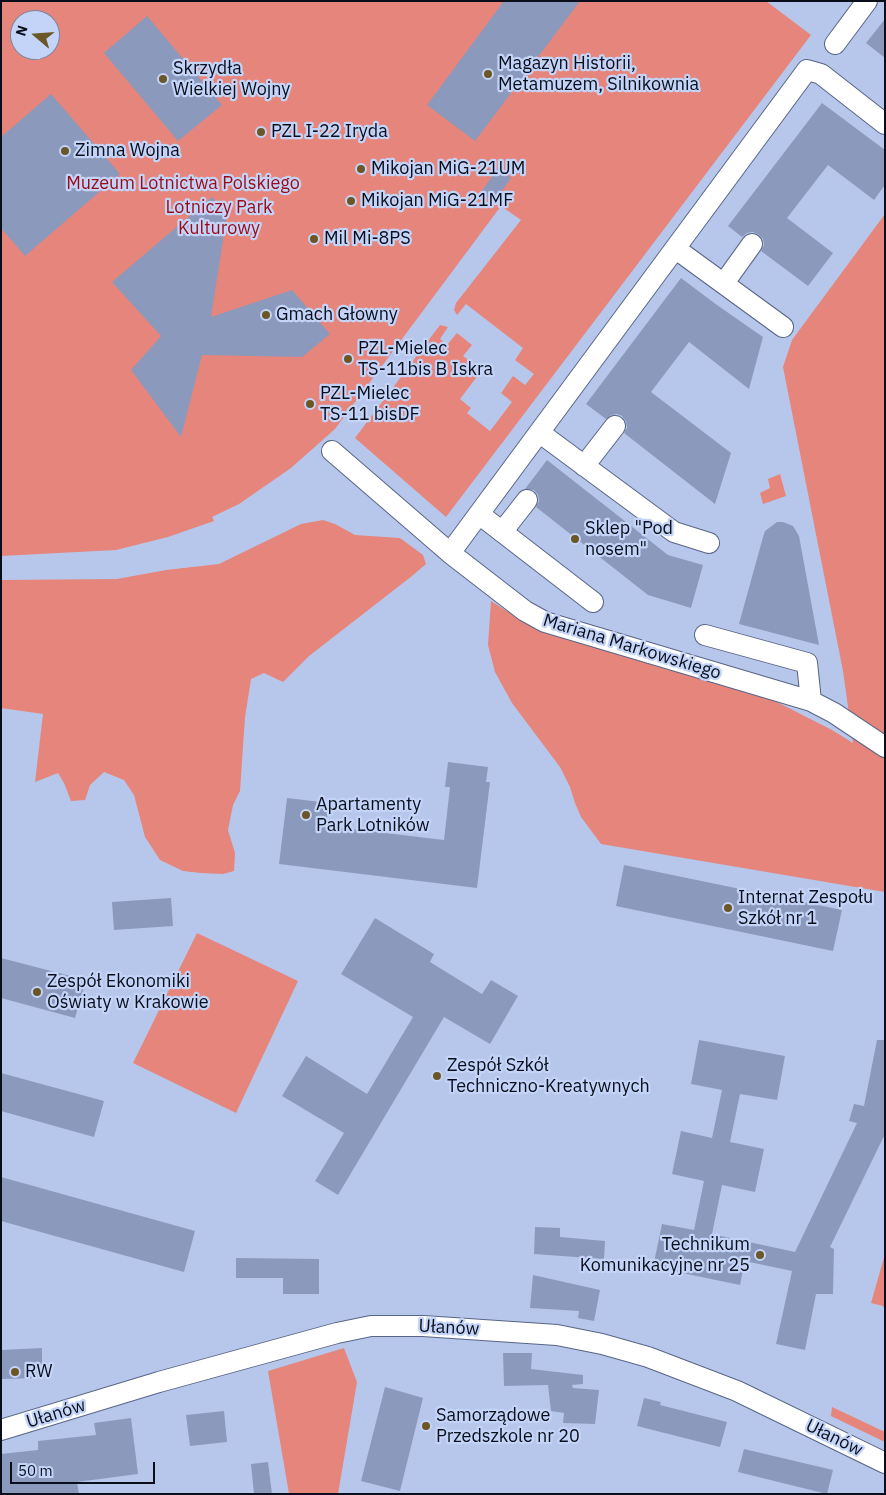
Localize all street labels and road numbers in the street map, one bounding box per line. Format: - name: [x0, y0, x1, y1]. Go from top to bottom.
- street label: Mariana Markowskiego: [540, 610, 724, 684]
- street label: Ułanów: [418, 1316, 480, 1340]
- street label: Ułanów: [24, 1395, 88, 1433]
- street label: Ułanów: [802, 1415, 866, 1461]

